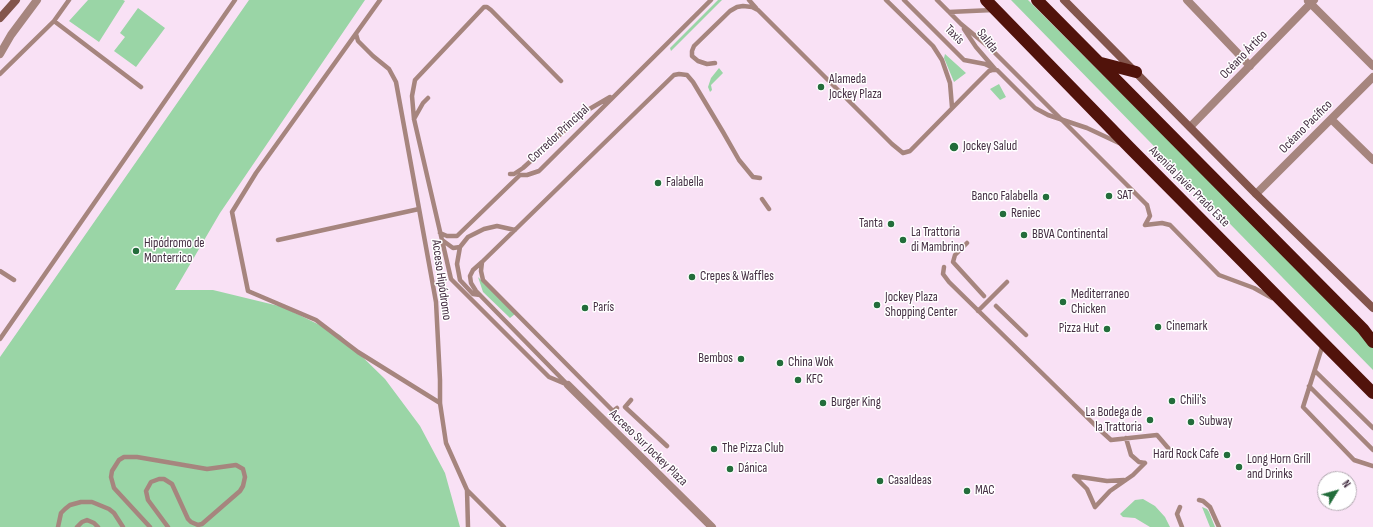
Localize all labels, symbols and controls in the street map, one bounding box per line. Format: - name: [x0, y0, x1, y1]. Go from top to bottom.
- street label: Taxis: [941, 22, 967, 48]
- street label: Salida: [973, 26, 1001, 56]
- street label: Océano Ártico: [1217, 27, 1271, 83]
- place label: Alameda Jockey Plaza: [829, 72, 882, 103]
- marker: Alameda Jockey Plaza: [816, 82, 826, 92]
- street label: Océano Pacífico: [1276, 97, 1336, 157]
- street label: Corredor Principal: [525, 102, 593, 166]
- place label: Jockey Salud: [963, 139, 1017, 155]
- marker: Jockey Salud: [948, 141, 960, 153]
- street label: Avenida Javier Prado Este: [1145, 143, 1233, 231]
- place label: Falabella: [666, 175, 704, 191]
- marker: Falabella: [653, 178, 663, 188]
- place label: SAT: [1117, 188, 1133, 204]
- place label: Banco Falabella: [971, 189, 1038, 205]
- marker: SAT: [1104, 191, 1114, 201]
- marker: Banco Falabella: [1041, 192, 1051, 202]
- place label: Reniec: [1011, 206, 1040, 222]
- marker: Reniec: [998, 209, 1008, 219]
- place label: Tanta: [859, 216, 883, 232]
- marker: Tanta: [886, 219, 896, 229]
- place label: La Trattoria di Mambrino: [911, 225, 964, 256]
- place label: BBVA Continental: [1032, 227, 1108, 243]
- marker: BBVA Continental: [1019, 230, 1029, 240]
- marker: La Trattoria di Mambrino: [898, 235, 908, 245]
- place label: Hipódromo de Monterrico: [144, 236, 205, 267]
- street label: Acceso Hipódromo: [428, 239, 454, 321]
- marker: Hipódromo de Monterrico: [131, 246, 141, 256]
- place label: Crepes & Waffles: [700, 269, 774, 285]
- marker: Crepes & Waffles: [687, 272, 697, 282]
- place label: Mediterraneo Chicken: [1071, 287, 1129, 318]
- place label: Jockey Plaza Shopping Center: [885, 290, 957, 321]
- marker: Mediterraneo Chicken: [1058, 297, 1068, 307]
- place label: París: [593, 300, 614, 316]
- marker: Jockey Plaza Shopping Center: [872, 300, 882, 310]
- marker: París: [580, 303, 590, 313]
- place label: Cinemark: [1166, 319, 1208, 335]
- place label: Pizza Hut: [1059, 321, 1099, 337]
- marker: Cinemark: [1153, 322, 1163, 332]
- marker: Pizza Hut: [1102, 324, 1112, 334]
- place label: Bembos: [698, 351, 733, 367]
- marker: Bembos: [736, 354, 746, 364]
- place label: China Wok: [788, 355, 834, 371]
- marker: China Wok: [775, 358, 785, 368]
- place label: KFC: [806, 372, 823, 388]
- marker: KFC: [793, 375, 803, 385]
- place label: Chili's: [1180, 393, 1206, 409]
- place label: Burger King: [831, 395, 881, 411]
- marker: Chili's: [1167, 396, 1177, 406]
- marker: Burger King: [818, 398, 828, 408]
- place label: La Bodega de la Trattoria: [1086, 405, 1142, 436]
- street label: Acceso Sur Jockey Plaza: [606, 407, 690, 489]
- place label: Subway: [1199, 414, 1232, 430]
- marker: La Bodega de la Trattoria: [1145, 415, 1155, 425]
- marker: Subway: [1186, 417, 1196, 427]
- place label: The Pizza Club: [722, 441, 784, 457]
- marker: The Pizza Club: [709, 444, 719, 454]
- place label: Hard Rock Cafe: [1153, 447, 1219, 463]
- marker: Hard Rock Cafe: [1222, 450, 1232, 460]
- place label: Long Horn Grill and Drinks: [1247, 452, 1311, 483]
- place label: Dánica: [738, 461, 767, 477]
- marker: Long Horn Grill and Drinks: [1234, 462, 1244, 472]
- marker: Dánica: [725, 464, 735, 474]
- north arrow: [1317, 471, 1357, 511]
- place label: CasaIdeas: [888, 473, 932, 489]
- marker: CasaIdeas: [875, 476, 885, 486]
- text: N: [1339, 478, 1353, 490]
- place label: MAC: [975, 483, 994, 499]
- marker: MAC: [962, 486, 972, 496]

